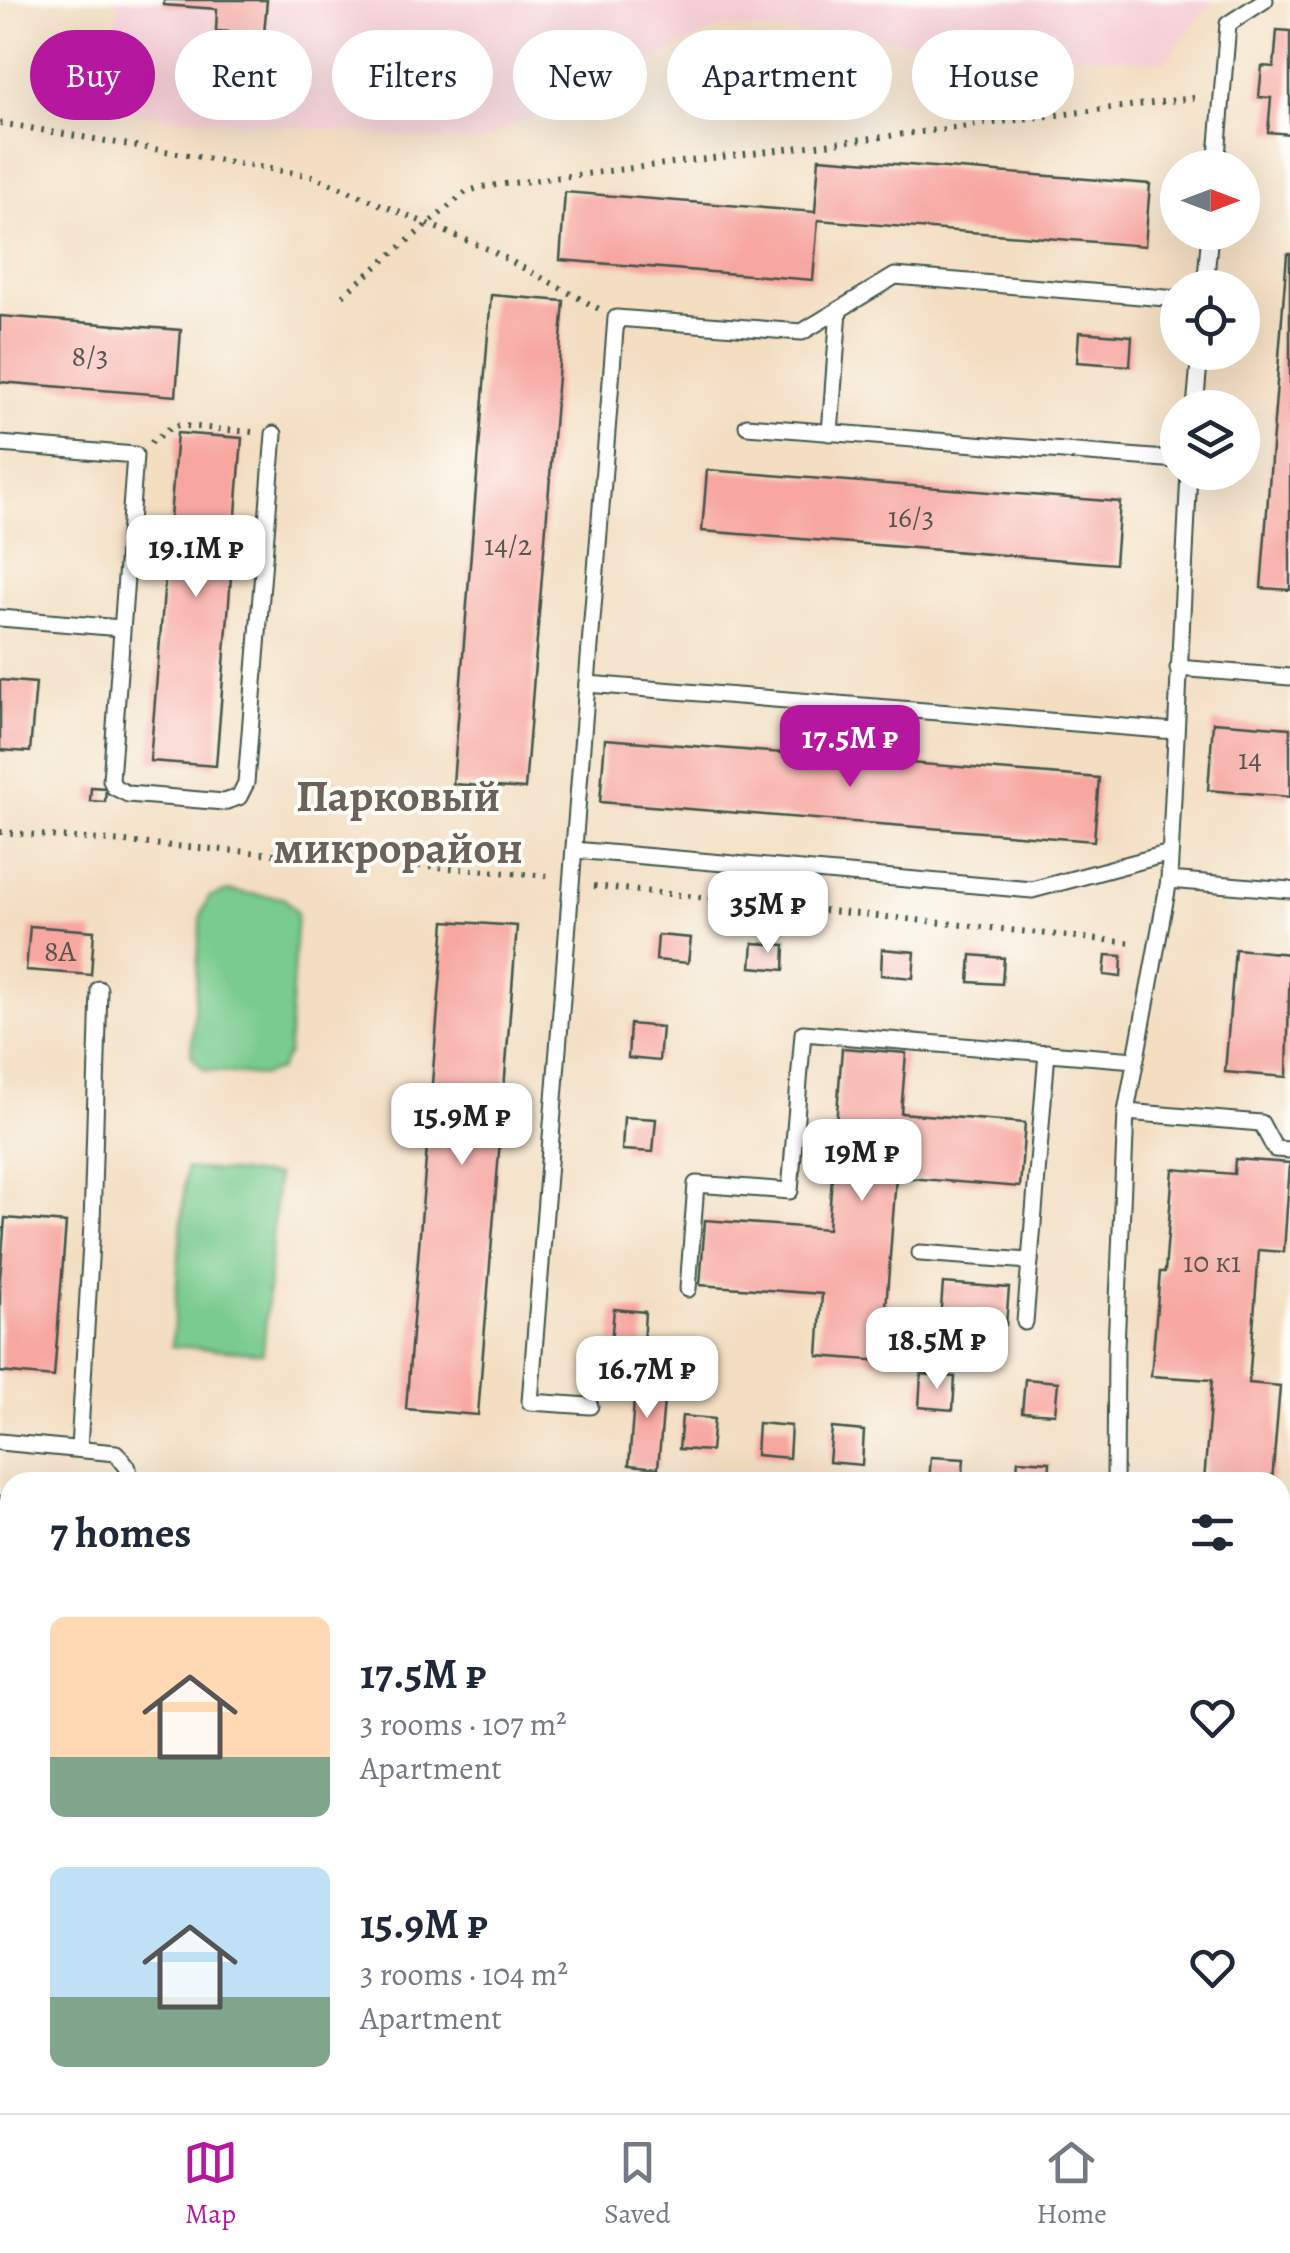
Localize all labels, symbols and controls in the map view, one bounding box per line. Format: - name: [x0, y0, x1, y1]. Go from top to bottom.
- chip: Buy: [30, 30, 155, 120]
- chip: Rent: [175, 30, 312, 120]
- chip: Filters: [332, 30, 493, 120]
- chip: New: [513, 30, 647, 120]
- chip: Apartment: [667, 30, 892, 120]
- chip: House: [912, 30, 1074, 120]
- north arrow: [1160, 150, 1260, 250]
- map controls: [1160, 150, 1260, 490]
- button: locate: [1160, 270, 1260, 370]
- house number: 8/3: [72, 336, 108, 376]
- button: layers: [1160, 390, 1260, 490]
- house number: 16/3: [888, 497, 934, 537]
- pin: 19.1M ₽: [104, 515, 288, 600]
- text: 19.1M ₽: [148, 525, 244, 569]
- house number: 14/2: [484, 525, 532, 565]
- pin: 17.5M ₽: [758, 705, 942, 790]
- text: 17.5M ₽: [802, 715, 898, 759]
- house number: 14: [1238, 739, 1262, 779]
- district label: Парковый микрорайон: [273, 765, 523, 879]
- pin: 35M ₽: [698, 871, 838, 956]
- text: 35M ₽: [730, 881, 806, 925]
- house number: 8А: [44, 931, 77, 971]
- pin: 15.9M ₽: [370, 1083, 554, 1168]
- text: 15.9M ₽: [413, 1093, 511, 1137]
- pin: 19M ₽: [792, 1119, 932, 1204]
- text: 19M ₽: [824, 1129, 900, 1173]
- house number: 10 к1: [1183, 1242, 1241, 1282]
- pin: 18.5M ₽: [845, 1307, 1029, 1392]
- text: 18.5M ₽: [888, 1317, 986, 1361]
- pin: 16.7M ₽: [555, 1336, 739, 1421]
- text: 16.7M ₽: [598, 1346, 696, 1390]
- text: 7 homes: [50, 1504, 191, 1561]
- icon: filters: [1185, 1505, 1240, 1560]
- text: 17.5M ₽: [360, 1645, 486, 1702]
- icon: home: [130, 1657, 250, 1777]
- icon: heart: [1185, 1690, 1240, 1745]
- text: 3 rooms · 107 m²: [360, 1702, 567, 1746]
- text: Apartment: [360, 1746, 502, 1790]
- text: 15.9M ₽: [360, 1895, 488, 1952]
- icon: home: [130, 1907, 250, 2027]
- icon: heart: [1185, 1940, 1240, 1995]
- text: 3 rooms · 104 m²: [360, 1952, 568, 1996]
- text: Apartment: [360, 1996, 502, 2040]
- tab: Map: [183, 2135, 238, 2233]
- tab: Saved: [604, 2135, 671, 2233]
- tab: Home: [1037, 2135, 1107, 2233]

